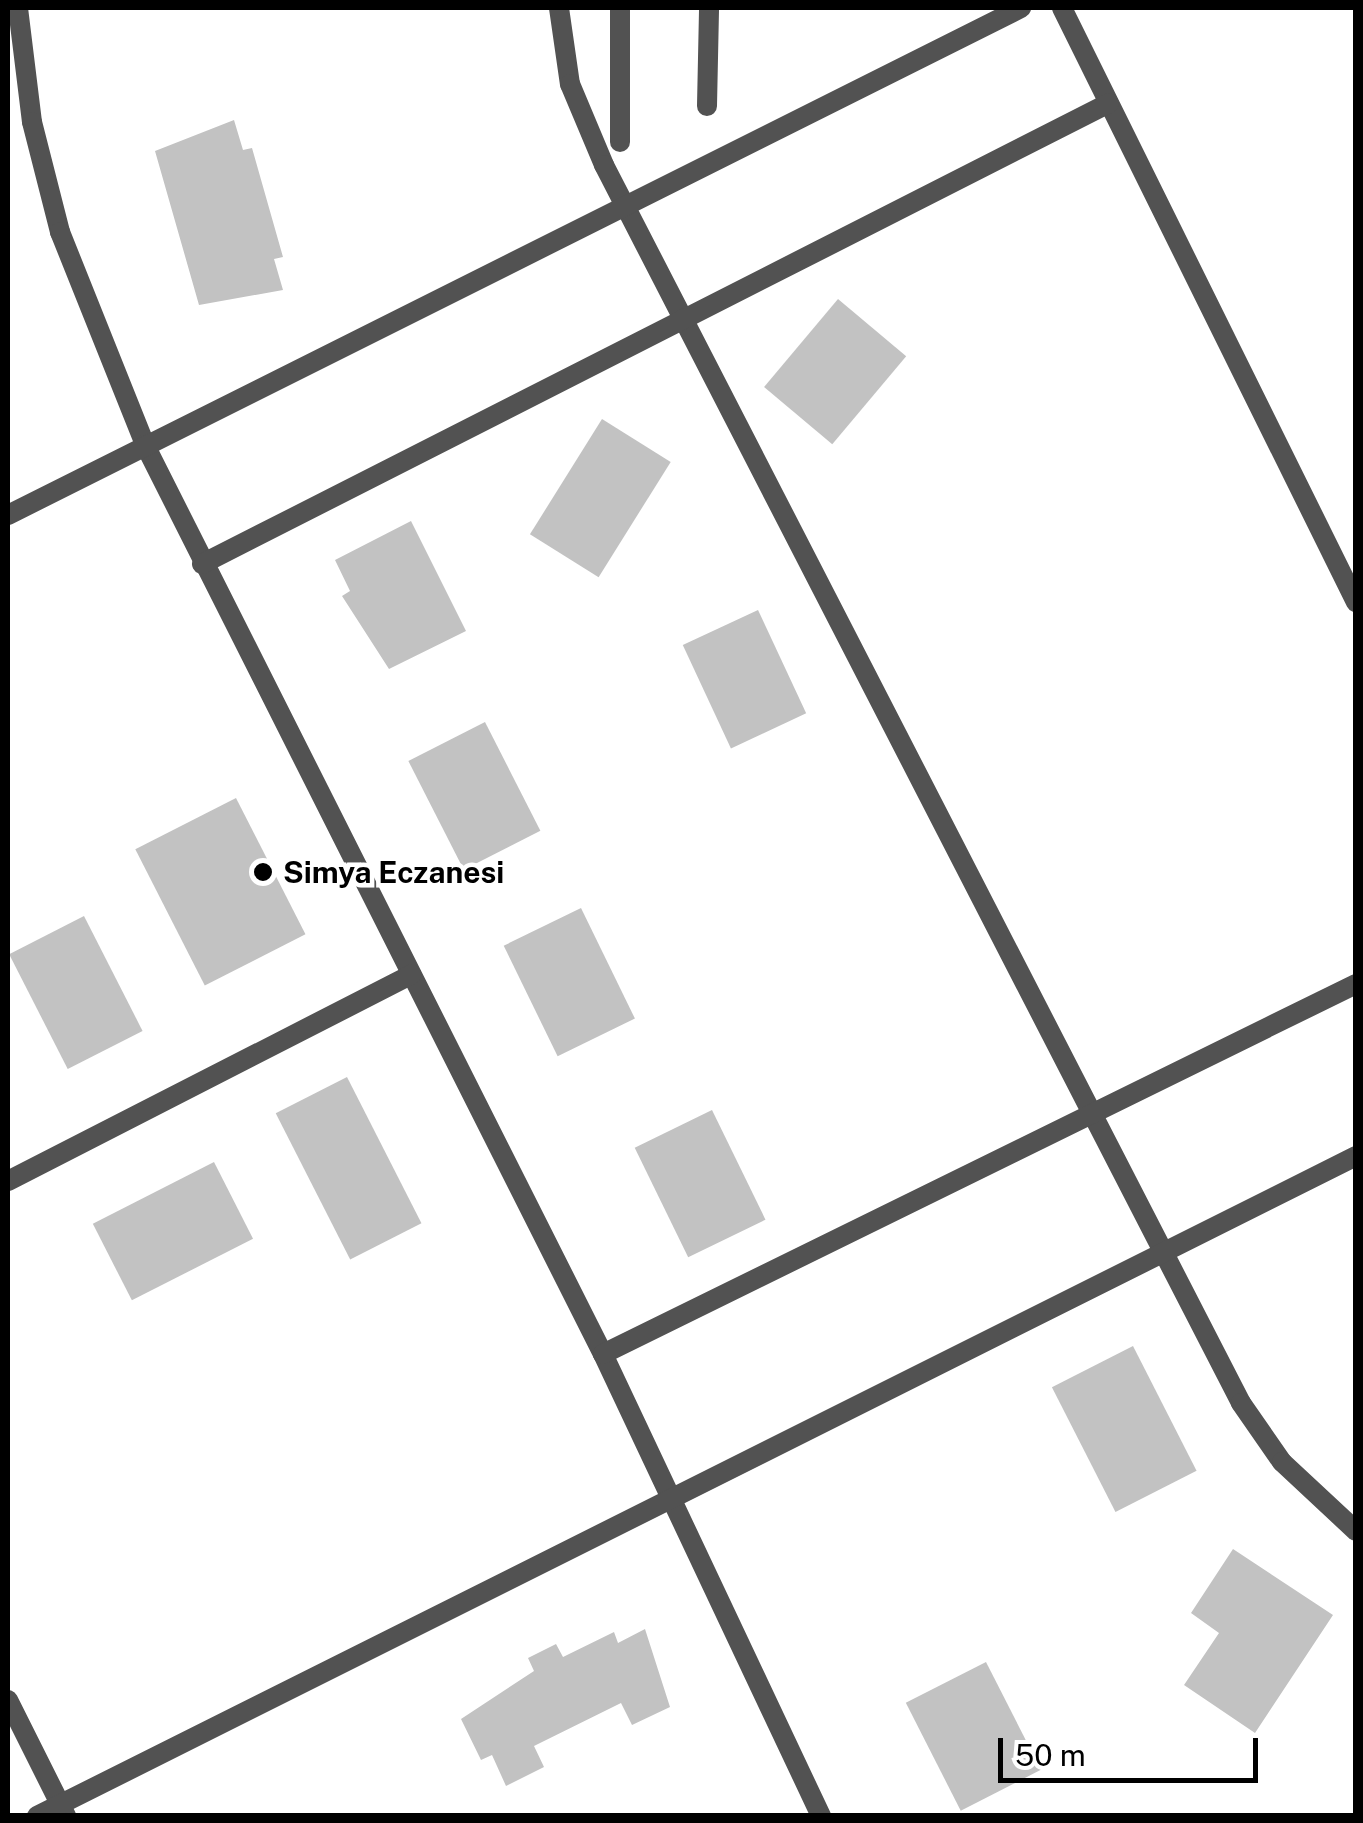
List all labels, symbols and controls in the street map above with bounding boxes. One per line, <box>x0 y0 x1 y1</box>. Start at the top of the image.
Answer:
place label: Simya Eczanesi <box>283 854 504 890</box>
marker: Simya Eczanesi <box>252 861 274 883</box>
scale bar <box>1003 1718 1263 1780</box>
text: 50 m <box>1015 1737 1086 1773</box>

